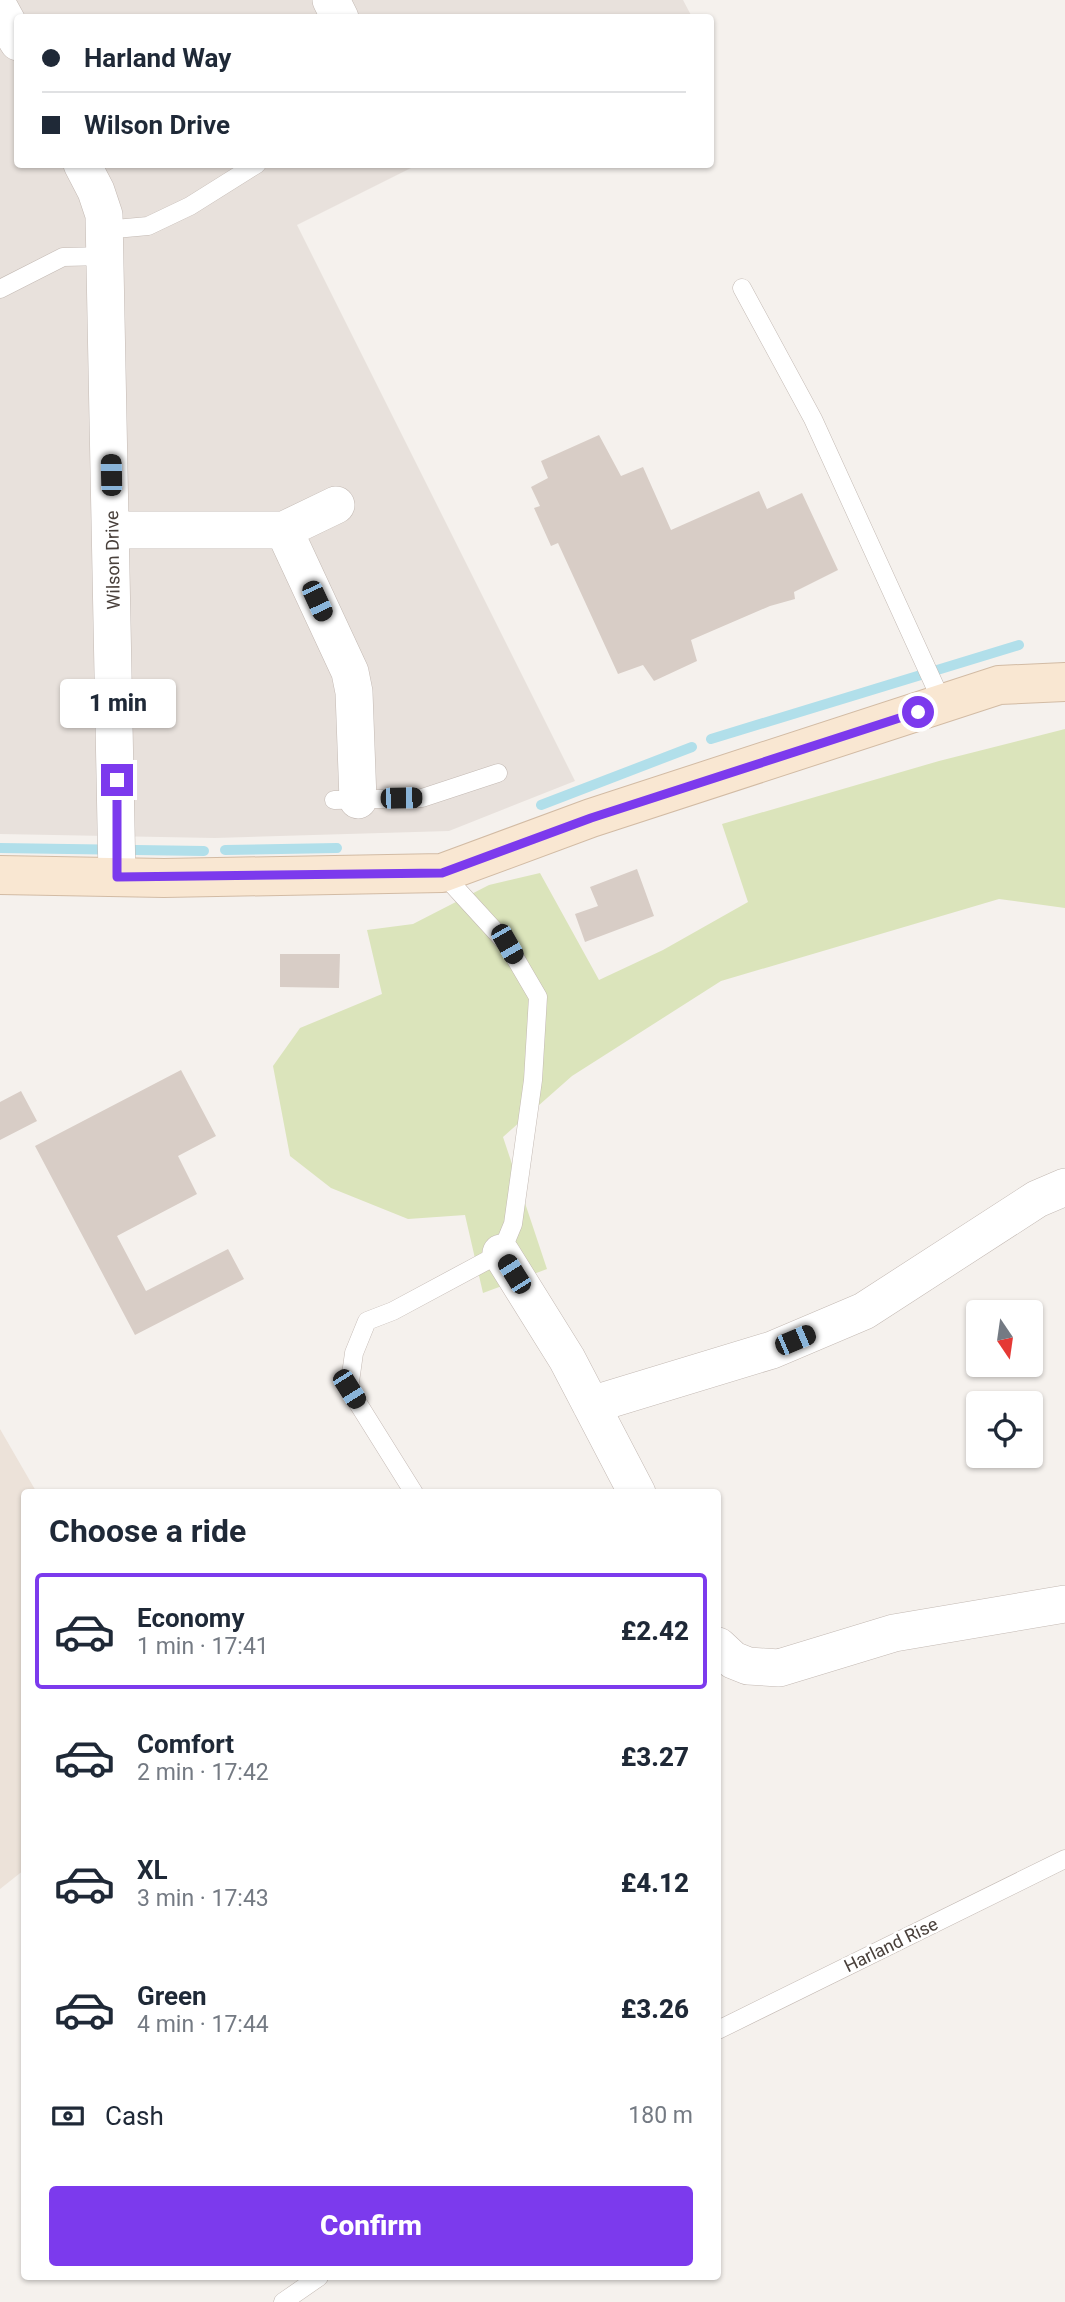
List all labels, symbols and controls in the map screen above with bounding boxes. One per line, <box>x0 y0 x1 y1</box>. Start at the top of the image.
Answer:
text: Harland Way <box>84 43 231 73</box>
text: Wilson Drive <box>84 110 230 140</box>
car <box>101 454 122 496</box>
street label: Wilson Drive <box>101 510 124 610</box>
car <box>299 578 336 624</box>
callout: 1 min <box>59 678 175 728</box>
text: 1 min <box>89 690 147 717</box>
route start <box>902 696 934 728</box>
route end <box>101 764 133 796</box>
car <box>380 787 423 809</box>
car <box>488 921 527 967</box>
car <box>494 1251 535 1297</box>
north arrow <box>966 1300 1043 1377</box>
map controls <box>966 1300 1043 1468</box>
car <box>772 1322 819 1358</box>
car <box>329 1366 370 1412</box>
button: locate <box>966 1391 1043 1468</box>
text: Choose a ride <box>49 1512 246 1550</box>
icon: car <box>53 1600 116 1663</box>
text: Economy <box>137 1603 244 1633</box>
text: £2.42 <box>621 1616 689 1646</box>
text: 1 min · 17:41 <box>137 1633 269 1660</box>
icon: car <box>53 1726 116 1789</box>
text: Comfort <box>137 1729 234 1759</box>
text: £3.27 <box>621 1742 689 1772</box>
text: 2 min · 17:42 <box>137 1759 269 1786</box>
icon: car <box>53 1852 116 1915</box>
text: XL <box>137 1855 168 1885</box>
text: £4.12 <box>621 1868 689 1898</box>
text: 3 min · 17:43 <box>137 1885 269 1912</box>
street label: Harland Rise <box>840 1913 941 1976</box>
icon: car <box>53 1978 116 2041</box>
text: Green <box>137 1981 207 2011</box>
text: £3.26 <box>621 1994 689 2024</box>
text: 4 min · 17:44 <box>137 2011 269 2038</box>
icon: cash <box>49 2097 87 2135</box>
text: Cash <box>105 2101 164 2131</box>
text: 180 m <box>628 2102 693 2129</box>
button: Confirm <box>49 2186 693 2266</box>

